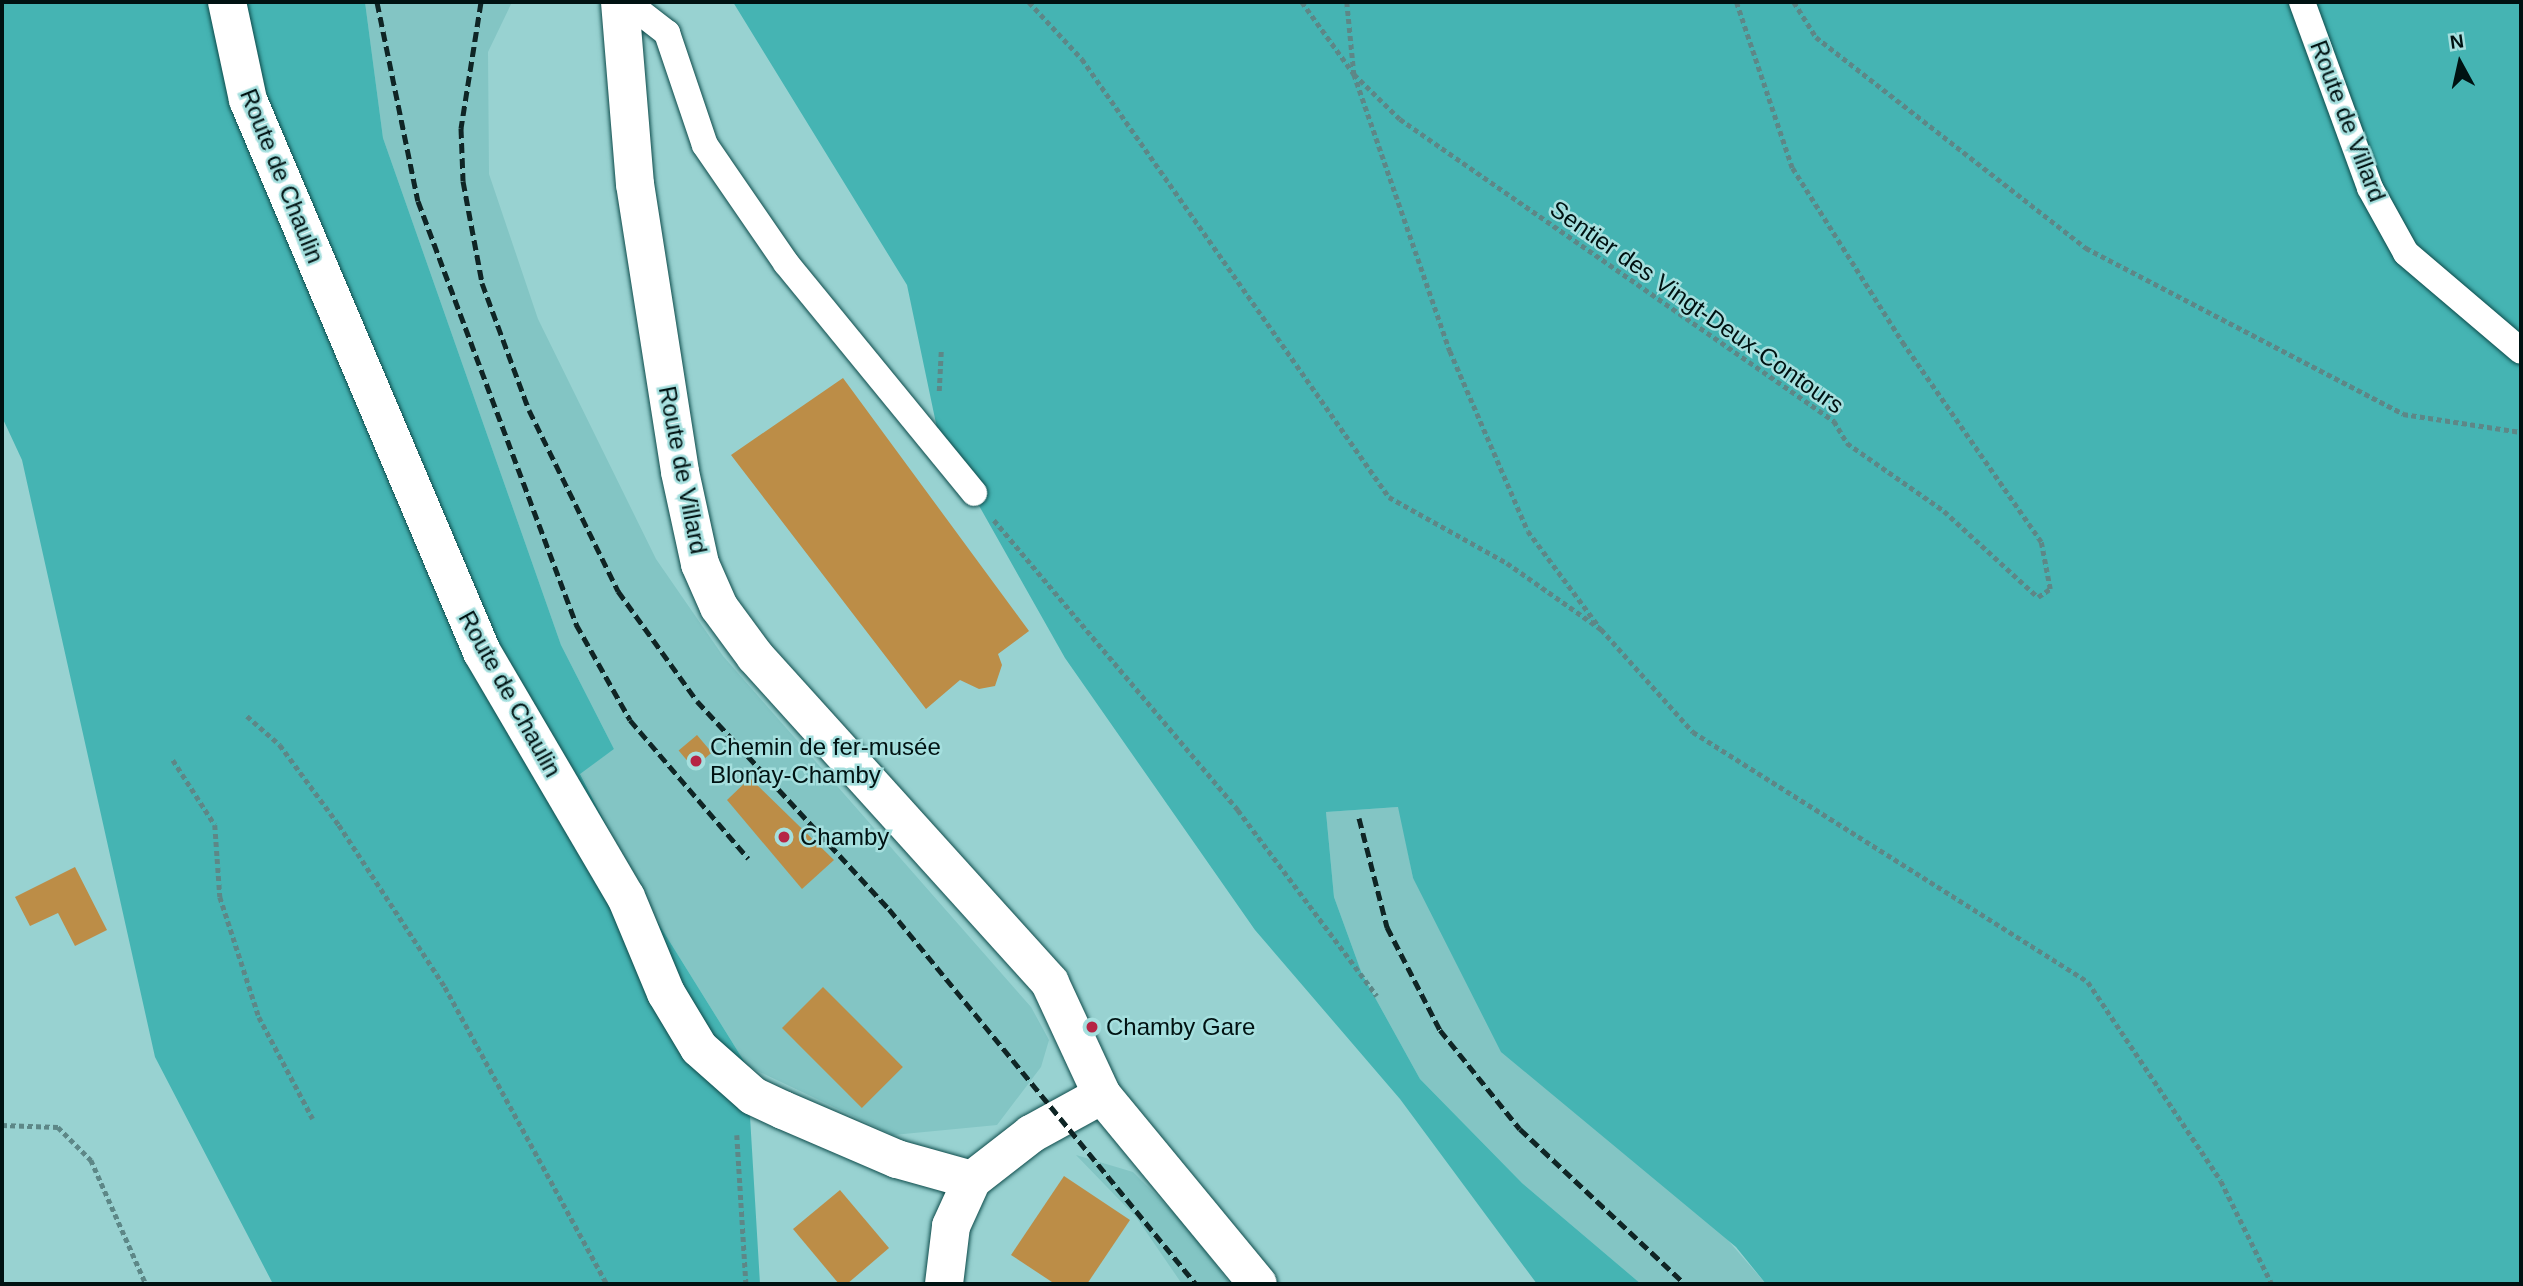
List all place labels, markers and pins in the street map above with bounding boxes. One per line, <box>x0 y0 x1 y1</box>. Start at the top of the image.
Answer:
place label: Chemin de fer-musée Blonay-Chamby <box>710 733 941 789</box>
marker: Chemin de fer-musée Blonay-Chamby <box>688 753 704 769</box>
place label: Chamby <box>800 823 889 851</box>
marker: Chamby <box>774 827 794 847</box>
place label: Chamby Gare <box>1106 1013 1255 1041</box>
marker: Chamby Gare <box>1084 1019 1100 1035</box>

